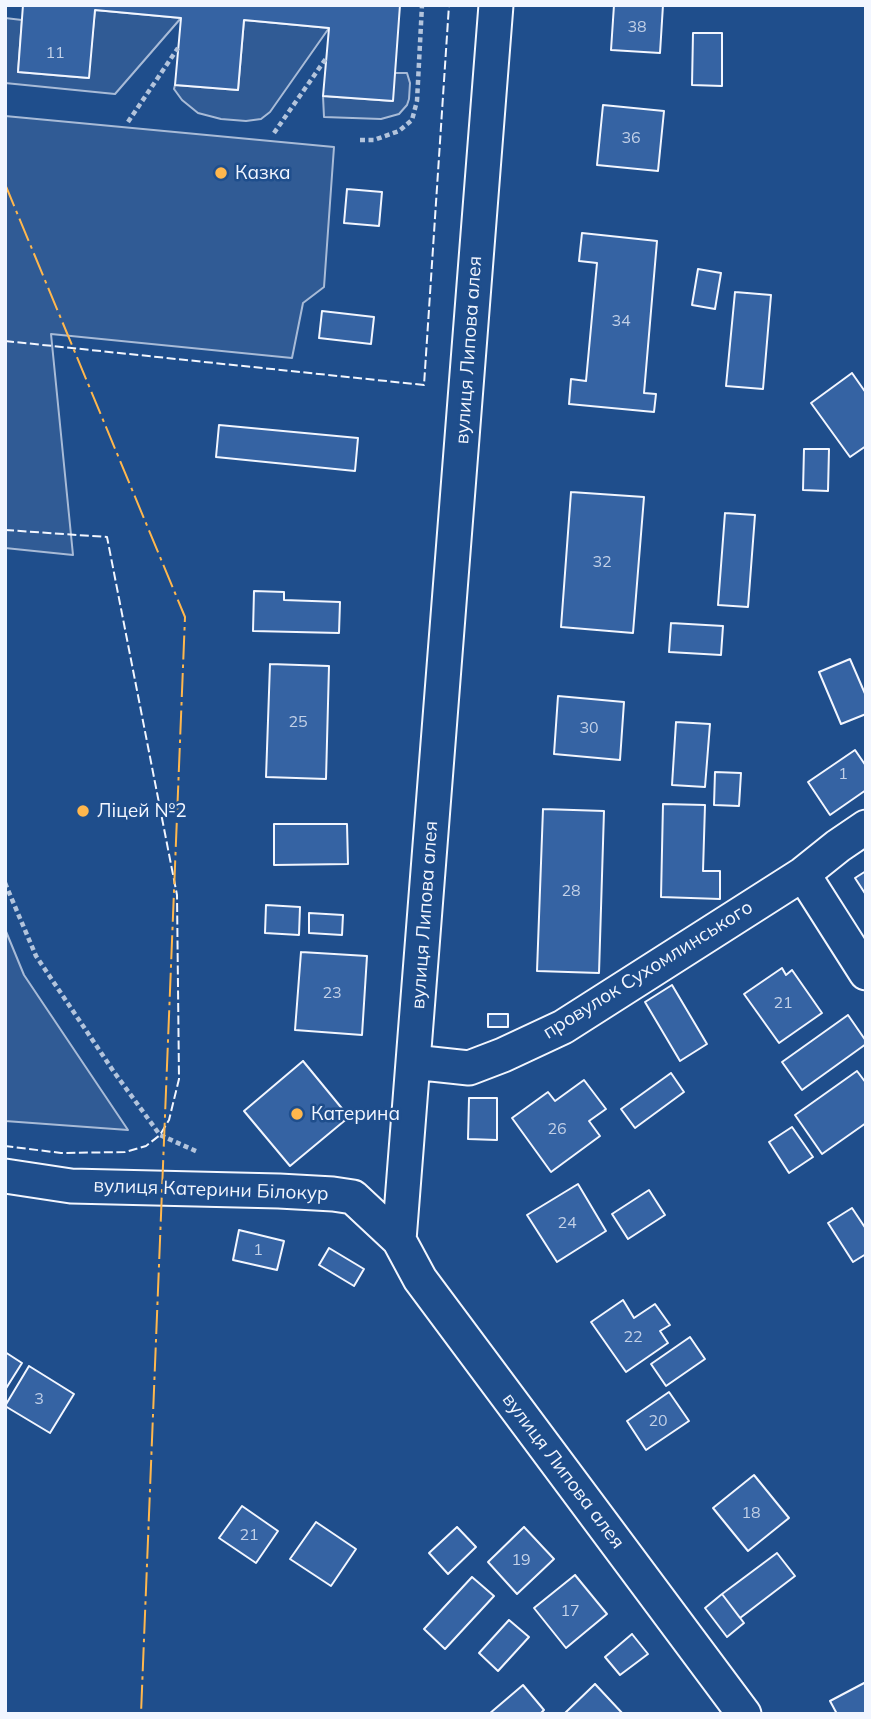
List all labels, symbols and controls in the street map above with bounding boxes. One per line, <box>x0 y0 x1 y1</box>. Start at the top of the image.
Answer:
house number: 38 <box>627 17 647 37</box>
house number: 11 <box>45 43 65 63</box>
house number: 36 <box>621 128 641 148</box>
place label: Казка <box>235 162 291 184</box>
marker: Казка <box>213 165 229 181</box>
street label: вулиця Липова алея <box>451 255 487 445</box>
house number: 34 <box>611 311 631 331</box>
house number: 32 <box>592 552 612 572</box>
house number: 25 <box>288 712 308 732</box>
house number: 30 <box>579 718 599 738</box>
house number: 1 <box>838 764 848 784</box>
place label: Ліцей №2 <box>97 800 187 822</box>
marker: Ліцей №2 <box>75 803 91 819</box>
street label: вулиця Липова алея <box>407 820 443 1010</box>
house number: 28 <box>561 881 581 901</box>
street label: провулок Сухомлинського <box>539 896 757 1044</box>
house number: 23 <box>322 983 342 1003</box>
house number: 21 <box>773 993 793 1013</box>
place label: Катерина <box>311 1103 400 1125</box>
marker: Катерина <box>289 1106 305 1122</box>
house number: 26 <box>547 1119 567 1139</box>
street label: вулиця Катерини Білокур <box>93 1175 329 1205</box>
house number: 24 <box>557 1213 577 1233</box>
house number: 1 <box>253 1240 263 1260</box>
house number: 22 <box>623 1327 643 1347</box>
house number: 3 <box>34 1389 44 1409</box>
street label: вулиця Липова алея <box>497 1389 629 1553</box>
house number: 20 <box>648 1411 668 1431</box>
house number: 18 <box>741 1503 761 1523</box>
house number: 21 <box>239 1525 259 1545</box>
house number: 19 <box>511 1550 531 1570</box>
house number: 17 <box>560 1601 580 1621</box>

